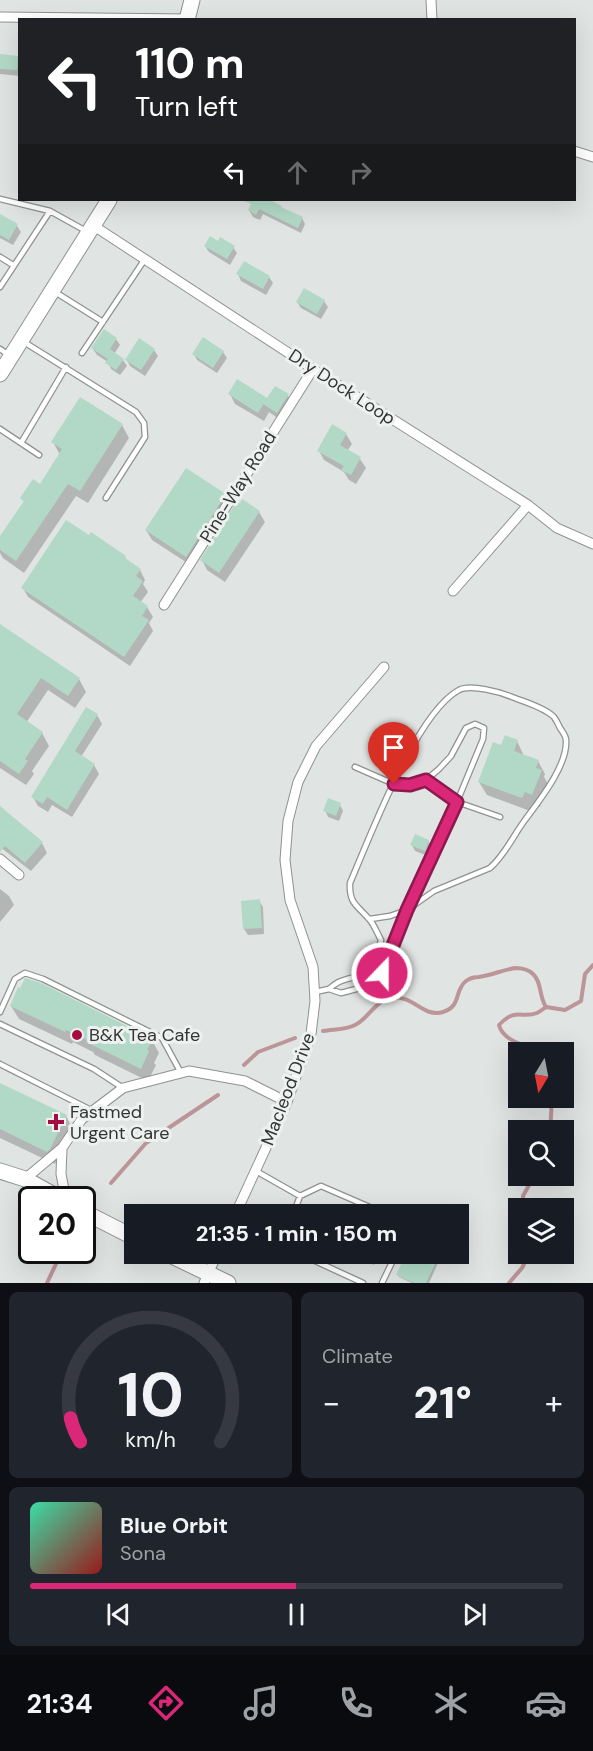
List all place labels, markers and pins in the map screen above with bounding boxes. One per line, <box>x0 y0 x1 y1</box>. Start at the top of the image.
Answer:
pin <box>368 722 419 784</box>
place label: B&K Tea Cafe <box>89 1023 200 1047</box>
marker: B&K Tea Cafe <box>70 1028 84 1042</box>
place label: Fastmed Urgent Care <box>70 1100 170 1145</box>
marker: Fastmed Urgent Care <box>47 1113 65 1131</box>

